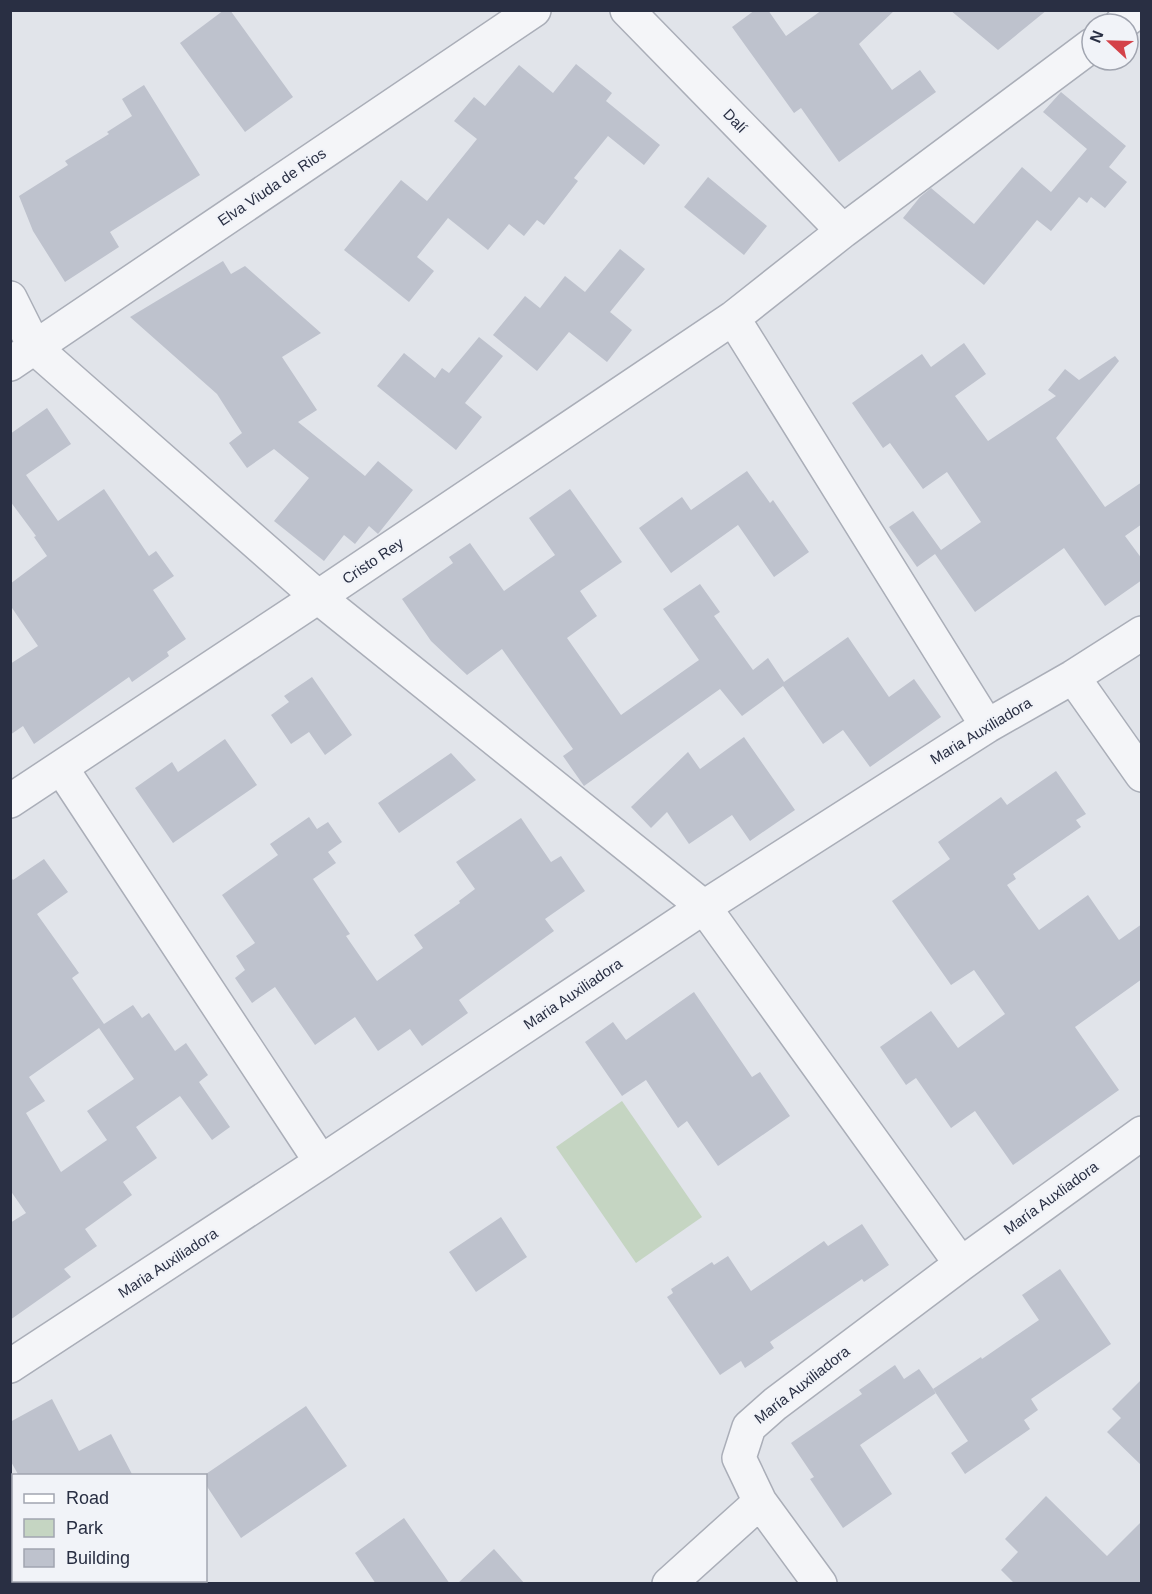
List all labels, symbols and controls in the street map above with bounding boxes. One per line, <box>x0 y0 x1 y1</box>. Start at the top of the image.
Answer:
north arrow <box>1080 12 1140 72</box>
text: N <box>1087 28 1107 45</box>
street label: Dalí <box>720 105 751 137</box>
street label: Elva Viuda de Rios <box>215 144 329 229</box>
street label: Cristo Rey <box>339 534 407 587</box>
street label: Maria Auxiliadora <box>927 693 1035 767</box>
street label: Maria Auxiliadora <box>520 954 626 1033</box>
street label: María Auxliadora <box>1000 1157 1102 1238</box>
street label: Maria Auxiliadora <box>115 1224 221 1301</box>
street label: María Auxiliadora <box>751 1342 853 1427</box>
legend <box>12 1474 207 1582</box>
text: Road <box>66 1488 109 1508</box>
text: Park <box>66 1518 104 1538</box>
text: Building <box>66 1548 130 1568</box>

